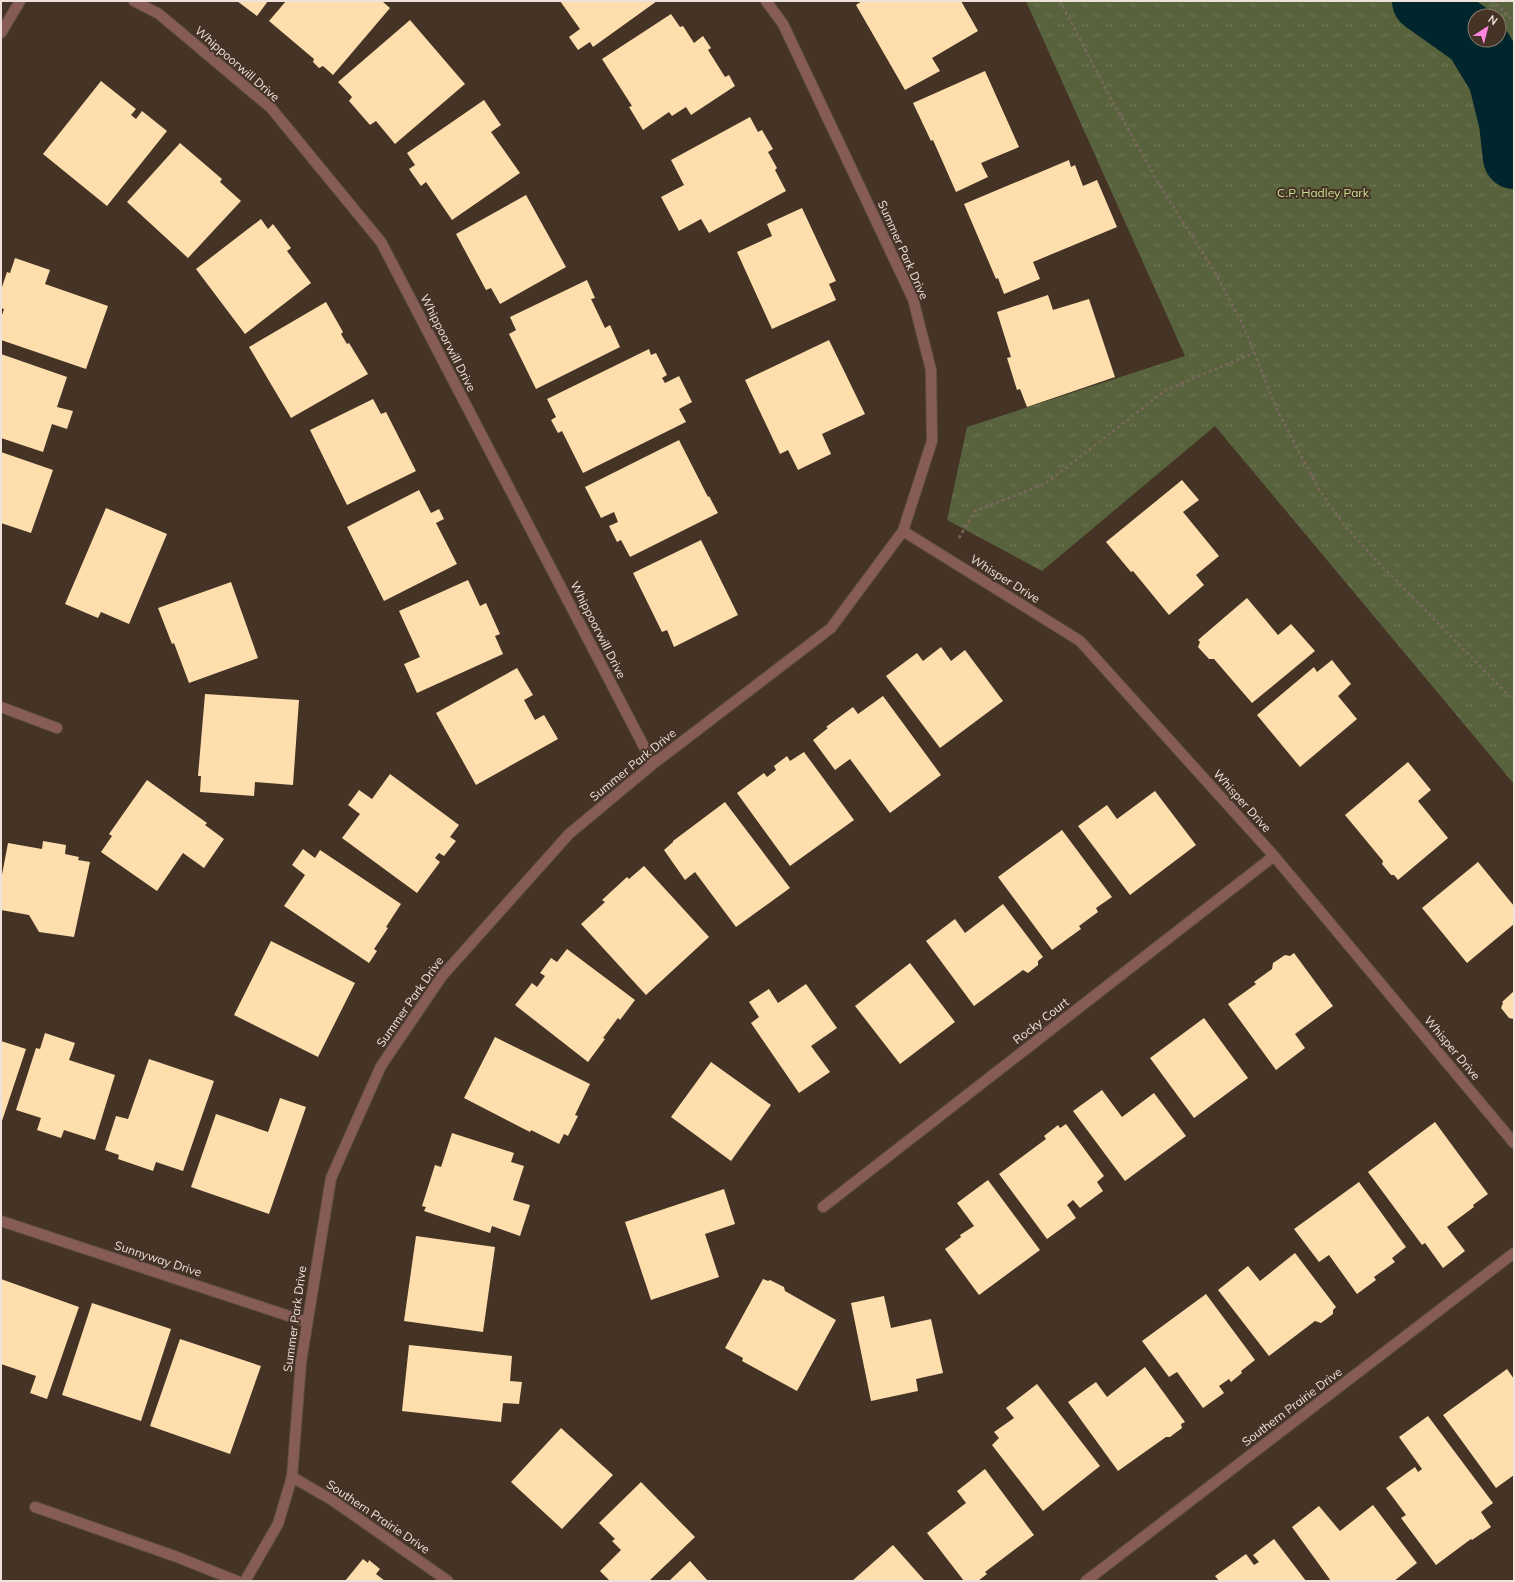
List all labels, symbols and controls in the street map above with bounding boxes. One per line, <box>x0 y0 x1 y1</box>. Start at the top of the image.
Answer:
north arrow <box>1467 8 1507 48</box>
text: N <box>1485 12 1500 28</box>
street label: Whippoorwill Drive <box>192 23 283 104</box>
park label: C.P. Hadley Park <box>1277 185 1370 200</box>
street label: Summer Park Drive <box>875 198 932 302</box>
street label: Whippoorwill Drive <box>417 292 479 394</box>
street label: Whisper Drive <box>968 551 1043 606</box>
street label: Whippoorwill Drive <box>567 579 629 681</box>
street label: Summer Park Drive <box>586 725 679 804</box>
street label: Whisper Drive <box>1210 766 1275 835</box>
street label: Summer Park Drive <box>373 954 446 1050</box>
street label: Rocky Court <box>1010 994 1072 1047</box>
street label: Whisper Drive <box>1421 1012 1484 1083</box>
street label: Sunnyway Drive <box>113 1237 204 1280</box>
street label: Summer Park Drive <box>280 1265 309 1373</box>
street label: Southern Prairie Drive <box>1239 1364 1345 1449</box>
street label: Southern Prairie Drive <box>324 1476 433 1557</box>

